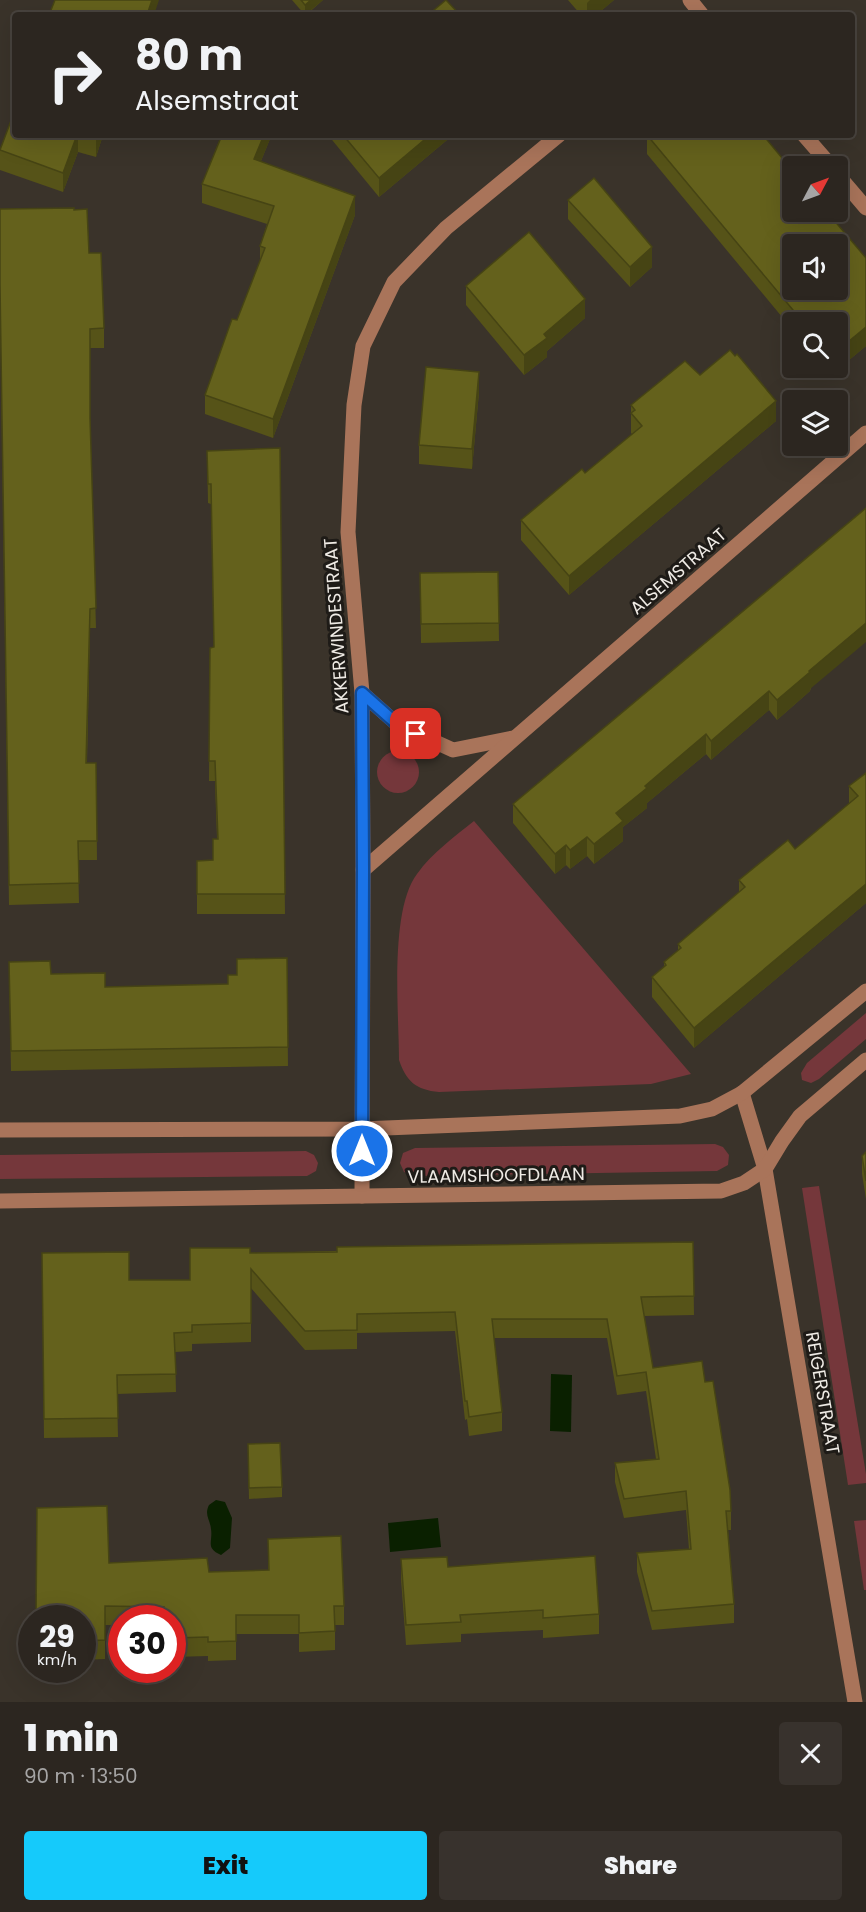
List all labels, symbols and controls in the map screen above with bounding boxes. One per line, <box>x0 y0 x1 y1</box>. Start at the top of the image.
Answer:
text: 80 m <box>135 26 243 85</box>
icon: right <box>36 36 114 114</box>
text: Alsemstraat <box>135 82 299 119</box>
north arrow <box>782 156 848 222</box>
map controls <box>782 156 848 456</box>
button: sound <box>782 234 848 300</box>
button: search <box>782 312 848 378</box>
button: layers <box>782 390 848 456</box>
street label: ALSEMSTRAAT <box>624 522 732 620</box>
street label: AKKERWINDESTRAAT <box>317 537 355 715</box>
pin <box>390 708 441 759</box>
icon: arrive <box>399 717 432 750</box>
position arrow <box>330 1119 394 1183</box>
street label: VLAAMSHOOFDLAAN <box>407 1161 585 1189</box>
street label: REIGERSTRAAT <box>800 1330 846 1457</box>
speed limit sign: 30 <box>108 1605 186 1683</box>
text: 29 <box>39 1615 75 1658</box>
text: km/h <box>37 1649 77 1670</box>
text: 1 min <box>24 1713 119 1764</box>
button: close <box>779 1722 842 1785</box>
text: 90 m · 13:50 <box>24 1762 138 1790</box>
button: Exit <box>24 1831 427 1900</box>
button: Share <box>439 1831 842 1900</box>

